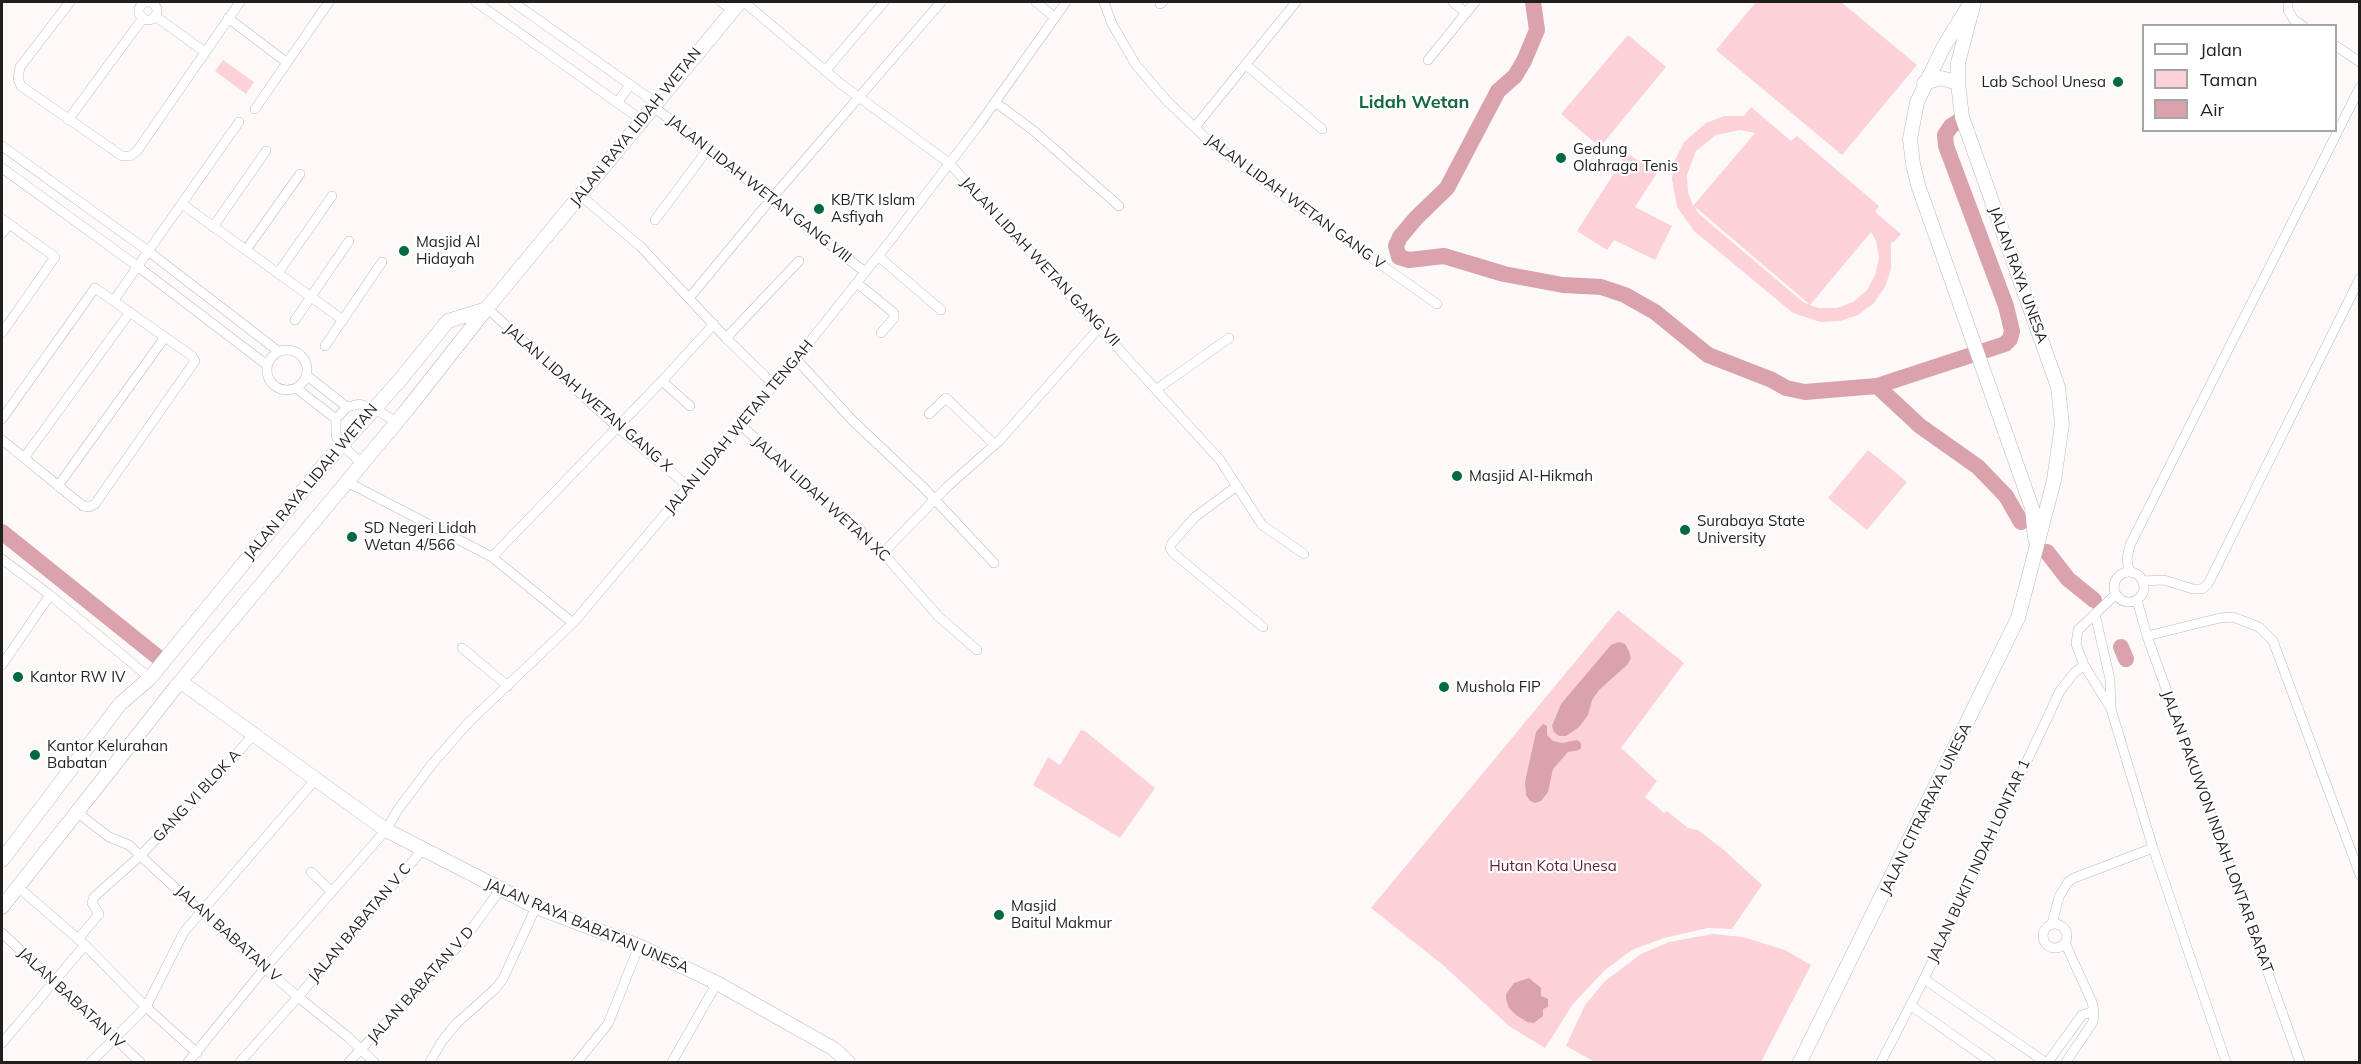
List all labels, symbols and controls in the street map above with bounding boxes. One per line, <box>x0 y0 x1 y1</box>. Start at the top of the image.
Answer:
legend <box>2142 24 2337 132</box>
text: Jalan <box>2200 38 2242 61</box>
street label: JALAN RAYA LIDAH WETAN <box>567 44 705 210</box>
text: Taman <box>2200 68 2257 91</box>
place label: Lab School Unesa <box>1981 73 2106 91</box>
marker: Lab School Unesa <box>2111 75 2125 89</box>
district label: Lidah Wetan <box>1359 92 1469 114</box>
text: Air <box>2200 98 2224 121</box>
street label: JALAN LIDAH WETAN GANG VIII <box>663 111 855 267</box>
street label: JALAN LIDAH WETAN GANG V <box>1202 131 1388 273</box>
place label: Gedung Olahraga Tenis <box>1573 140 1678 175</box>
marker: Gedung Olahraga Tenis <box>1554 151 1568 165</box>
street label: JALAN LIDAH WETAN GANG VII <box>957 174 1123 350</box>
place label: KB/TK Islam Asfiyah <box>831 191 915 226</box>
marker: KB/TK Islam Asfiyah <box>812 202 826 216</box>
street label: JALAN RAYA UNESA <box>1985 204 2051 346</box>
place label: Masjid Al Hidayah <box>416 233 480 268</box>
marker: Masjid Al Hidayah <box>397 244 411 258</box>
street label: JALAN LIDAH WETAN GANG X <box>500 320 676 476</box>
street label: JALAN LIDAH WETAN TENGAH <box>661 336 817 518</box>
street label: JALAN RAYA LIDAH WETAN <box>240 400 382 564</box>
street label: JALAN LIDAH WETAN XC <box>749 433 893 565</box>
place label: Masjid Al-Hikmah <box>1469 467 1593 485</box>
marker: Masjid Al-Hikmah <box>1450 469 1464 483</box>
place label: Surabaya State University <box>1697 512 1805 547</box>
place label: SD Negeri Lidah Wetan 4/566 <box>364 519 476 554</box>
marker: Surabaya State University <box>1678 523 1692 537</box>
marker: SD Negeri Lidah Wetan 4/566 <box>345 530 359 544</box>
place label: Kantor RW IV <box>30 668 126 686</box>
marker: Kantor RW IV <box>11 670 25 684</box>
place label: Mushola FIP <box>1456 678 1541 696</box>
marker: Mushola FIP <box>1437 680 1451 694</box>
street label: JALAN PAKUWON INDAH LONTAR BARAT <box>2157 688 2277 976</box>
street label: JALAN CITRARAYA UNESA <box>1877 720 1975 898</box>
place label: Kantor Kelurahan Babatan <box>47 737 168 772</box>
street label: GANG VI BLOK A <box>149 746 245 846</box>
marker: Kantor Kelurahan Babatan <box>28 748 42 762</box>
street label: JALAN BUKIT INDAH LONTAR 1 <box>1924 756 2034 966</box>
park label: Hutan Kota Unesa <box>1489 857 1617 875</box>
street label: JALAN BABATAN V C <box>305 860 415 986</box>
street label: JALAN RAYA BABATAN UNESA <box>482 875 692 977</box>
street label: JALAN BABATAN V <box>172 882 284 986</box>
place label: Masjid Baitul Makmur <box>1011 897 1112 932</box>
marker: Masjid Baitul Makmur <box>992 908 1006 922</box>
street label: JALAN BABATAN V D <box>364 923 478 1047</box>
street label: JALAN BABATAN IV <box>14 944 128 1052</box>

